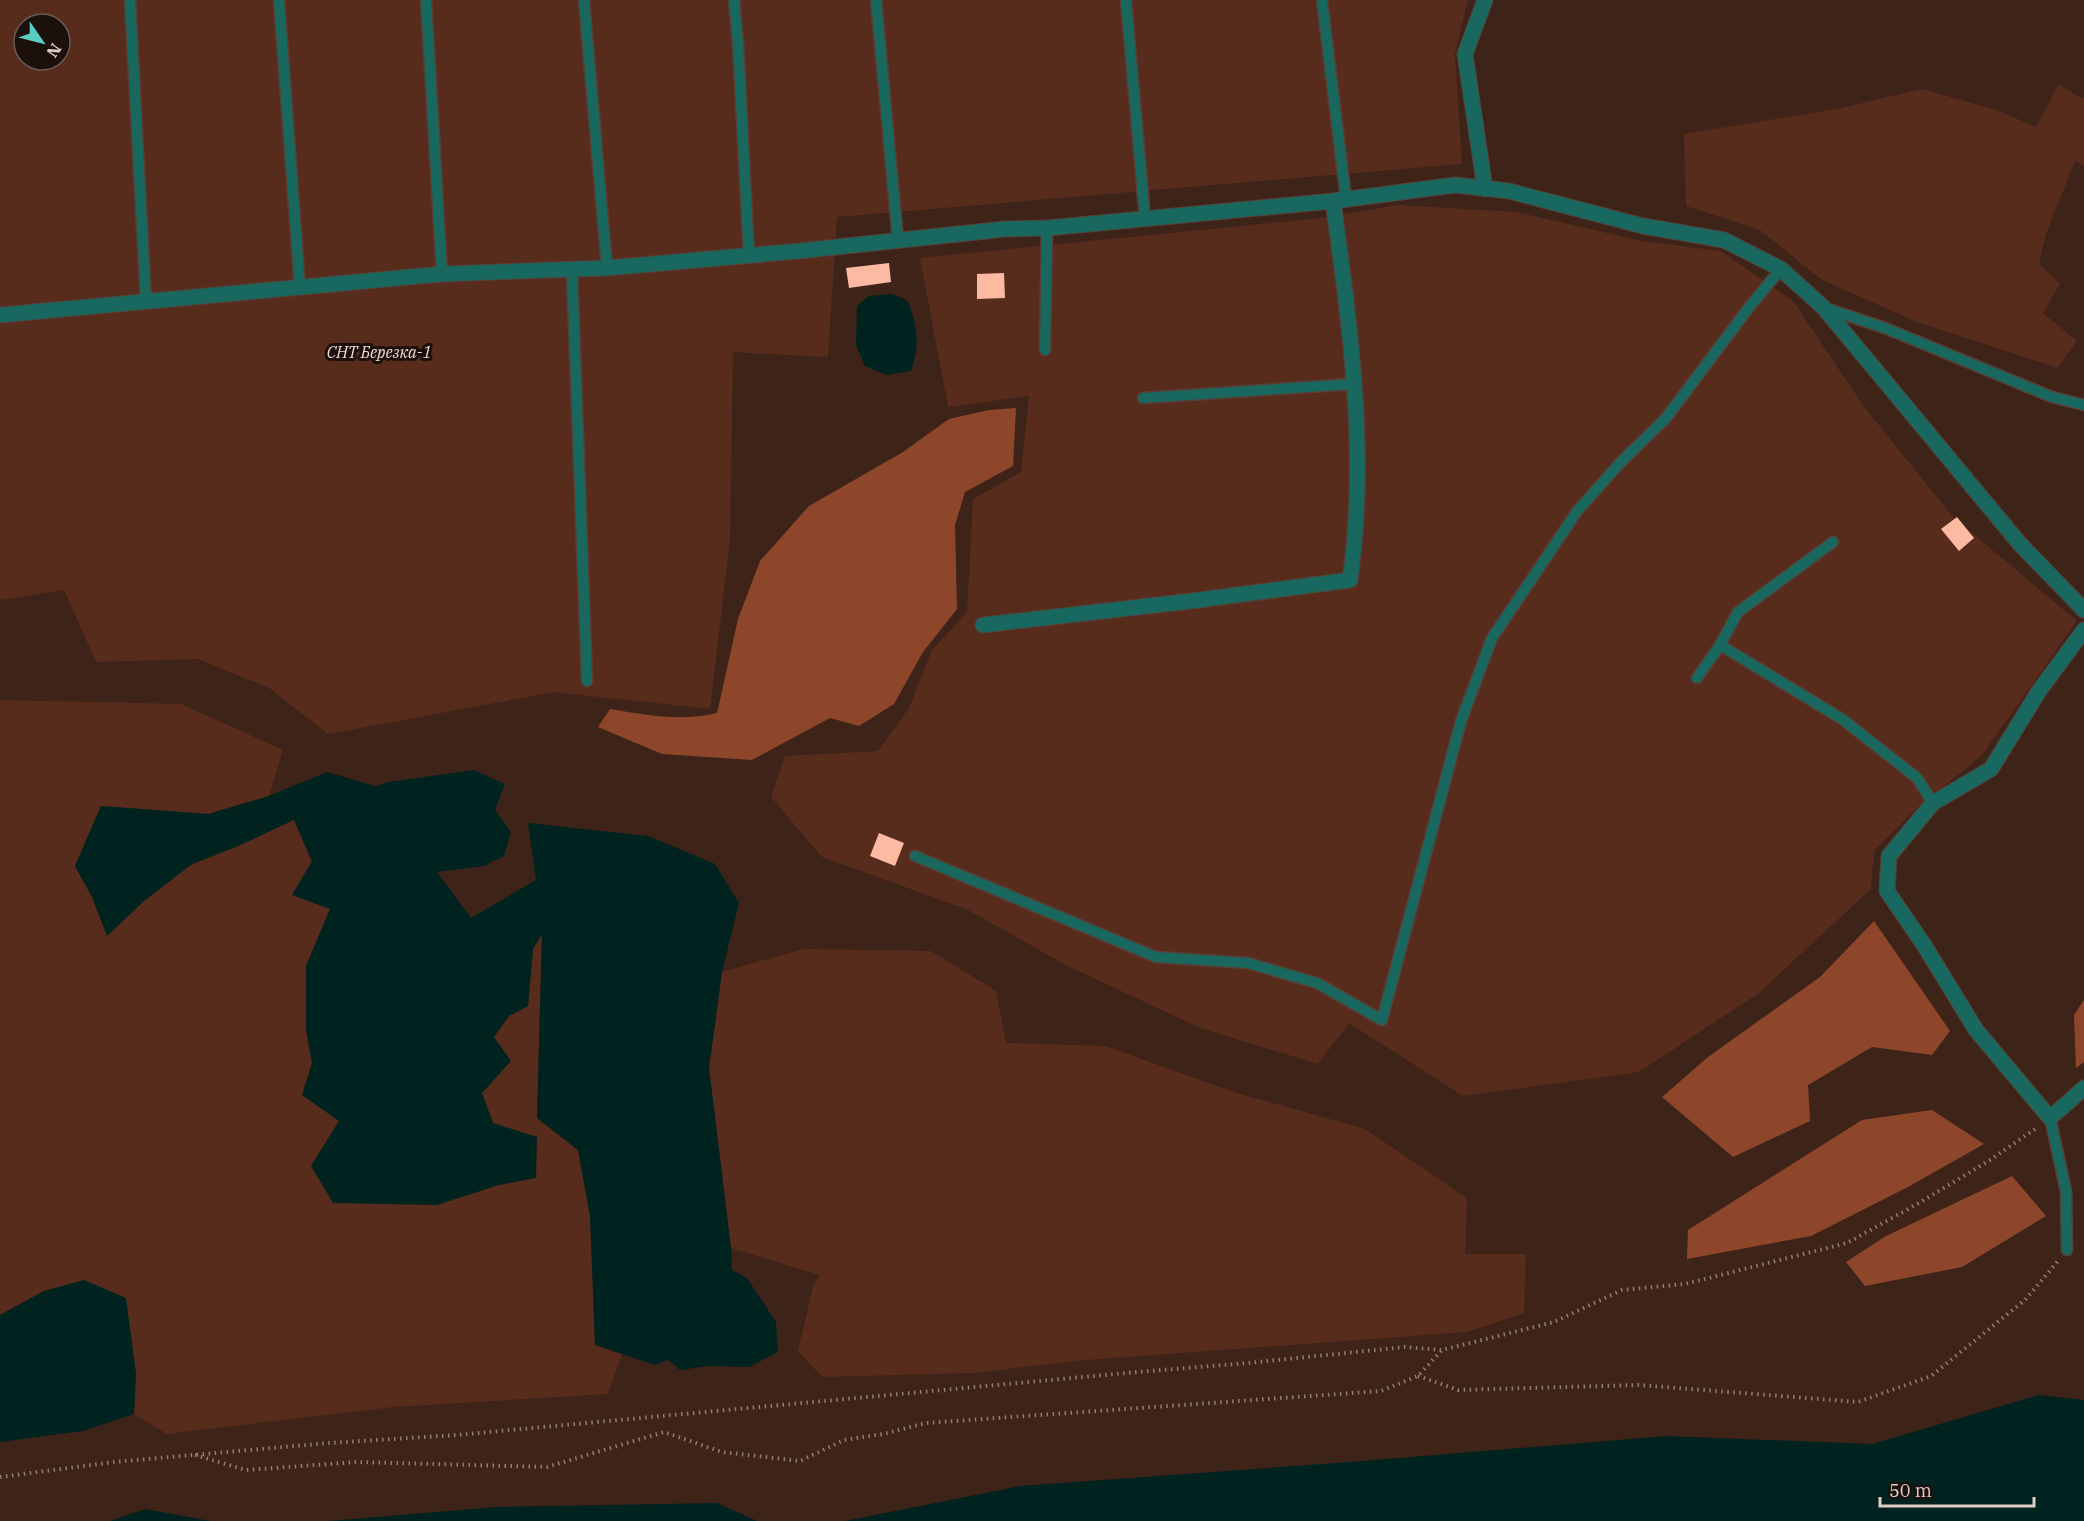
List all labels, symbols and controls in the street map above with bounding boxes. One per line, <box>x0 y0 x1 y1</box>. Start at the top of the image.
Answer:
north arrow <box>12 12 72 72</box>
text: N <box>42 40 66 62</box>
park label: СНТ Березка-1 <box>327 342 431 362</box>
scale bar <box>1880 1470 2034 1508</box>
text: 50 m <box>1889 1479 1932 1502</box>

